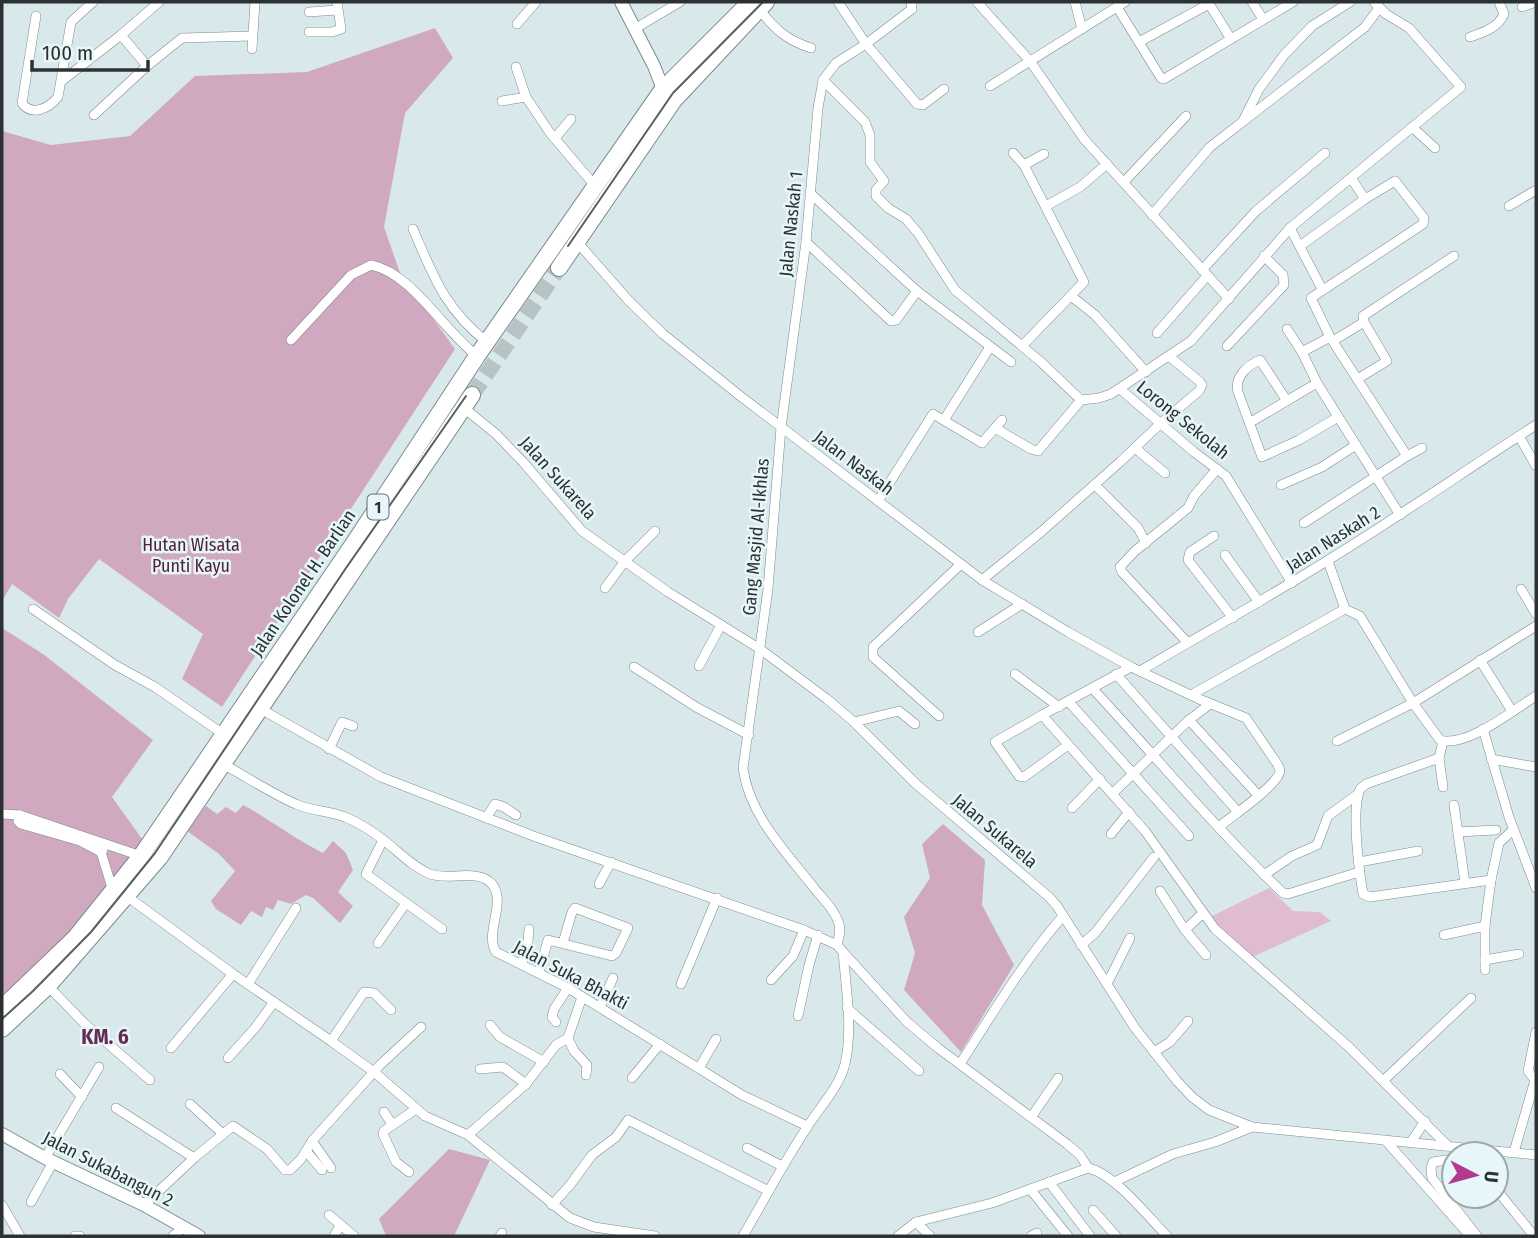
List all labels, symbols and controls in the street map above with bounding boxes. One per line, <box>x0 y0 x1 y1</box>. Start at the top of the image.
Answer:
scale bar <box>32 28 147 72</box>
text: 100 m <box>42 40 93 66</box>
street label: Jalan Naskah 1 <box>775 170 807 278</box>
street label: Lorong Sekolah <box>1132 376 1234 464</box>
street label: Jalan Naskah <box>810 426 898 500</box>
street label: Jalan Sukarela <box>515 432 601 524</box>
street label: Gang Masjid Al-Ikhlas <box>738 457 774 617</box>
road number: 1 <box>368 494 388 520</box>
street label: Jalan Naskah 2 <box>1282 501 1384 577</box>
street label: Jalan Kolonel H. Barlian <box>246 505 360 661</box>
park label: Hutan Wisata Punti Kayu <box>142 534 240 577</box>
street label: Jalan Sukarela <box>948 789 1042 873</box>
street label: Jalan Suka Bhakti <box>510 935 632 1015</box>
district label: KM. 6 <box>81 1024 129 1050</box>
street label: Jalan Sukabangun 2 <box>39 1127 177 1211</box>
north arrow <box>1440 1140 1510 1210</box>
text: U <box>1479 1170 1503 1183</box>

